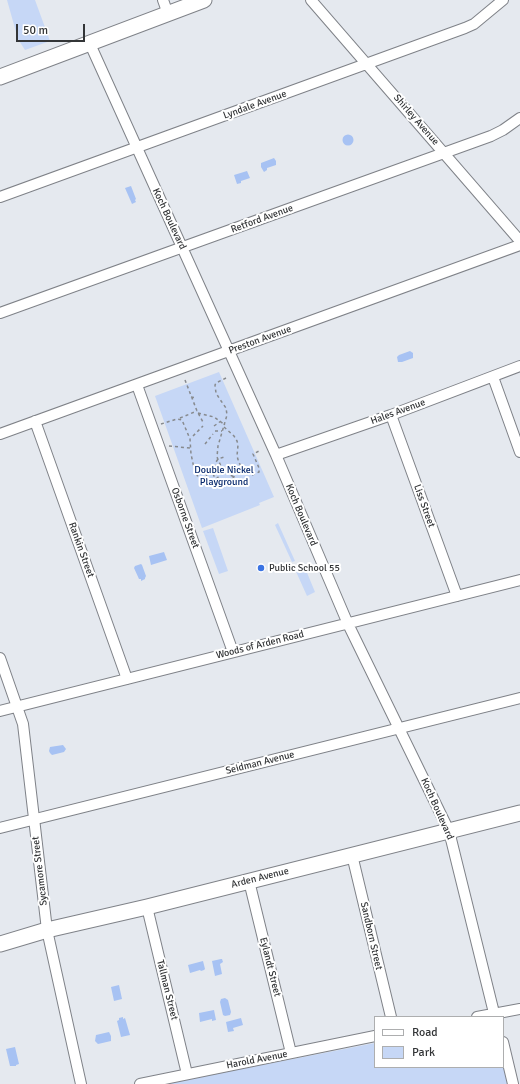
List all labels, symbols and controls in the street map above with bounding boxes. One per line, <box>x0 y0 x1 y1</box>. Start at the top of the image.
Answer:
scale bar <box>18 16 87 42</box>
text: 50 m <box>23 23 48 38</box>
street label: Lyndale Avenue <box>222 88 288 122</box>
street label: Shirley Avenue <box>391 92 441 148</box>
street label: Koch Boulevard <box>150 186 188 252</box>
street label: Retford Avenue <box>229 202 295 236</box>
street label: Preston Avenue <box>227 323 293 357</box>
street label: Hales Avenue <box>369 397 427 427</box>
park label: Double Nickel Playground <box>194 464 254 488</box>
street label: Koch Boulevard <box>283 482 319 548</box>
street label: Liss Street <box>411 483 437 529</box>
street label: Osborne Street <box>168 486 202 550</box>
street label: Rankin Street <box>65 521 97 579</box>
place label: Public School 55 <box>269 562 340 574</box>
marker: Public School 55 <box>256 563 266 573</box>
street label: Woods of Arden Road <box>215 628 305 662</box>
street label: Seidman Avenue <box>224 749 296 777</box>
street label: Koch Boulevard <box>418 776 456 842</box>
street label: Sycamore Street <box>30 836 50 906</box>
street label: Arden Avenue <box>230 865 290 891</box>
street label: Sandborn Street <box>357 901 385 971</box>
street label: Eylandt Street <box>257 936 283 998</box>
street label: Tallman Street <box>154 959 180 1021</box>
legend <box>374 1016 504 1068</box>
text: Road <box>412 1025 438 1040</box>
text: Park <box>412 1045 435 1060</box>
street label: Harold Avenue <box>225 1048 289 1072</box>

